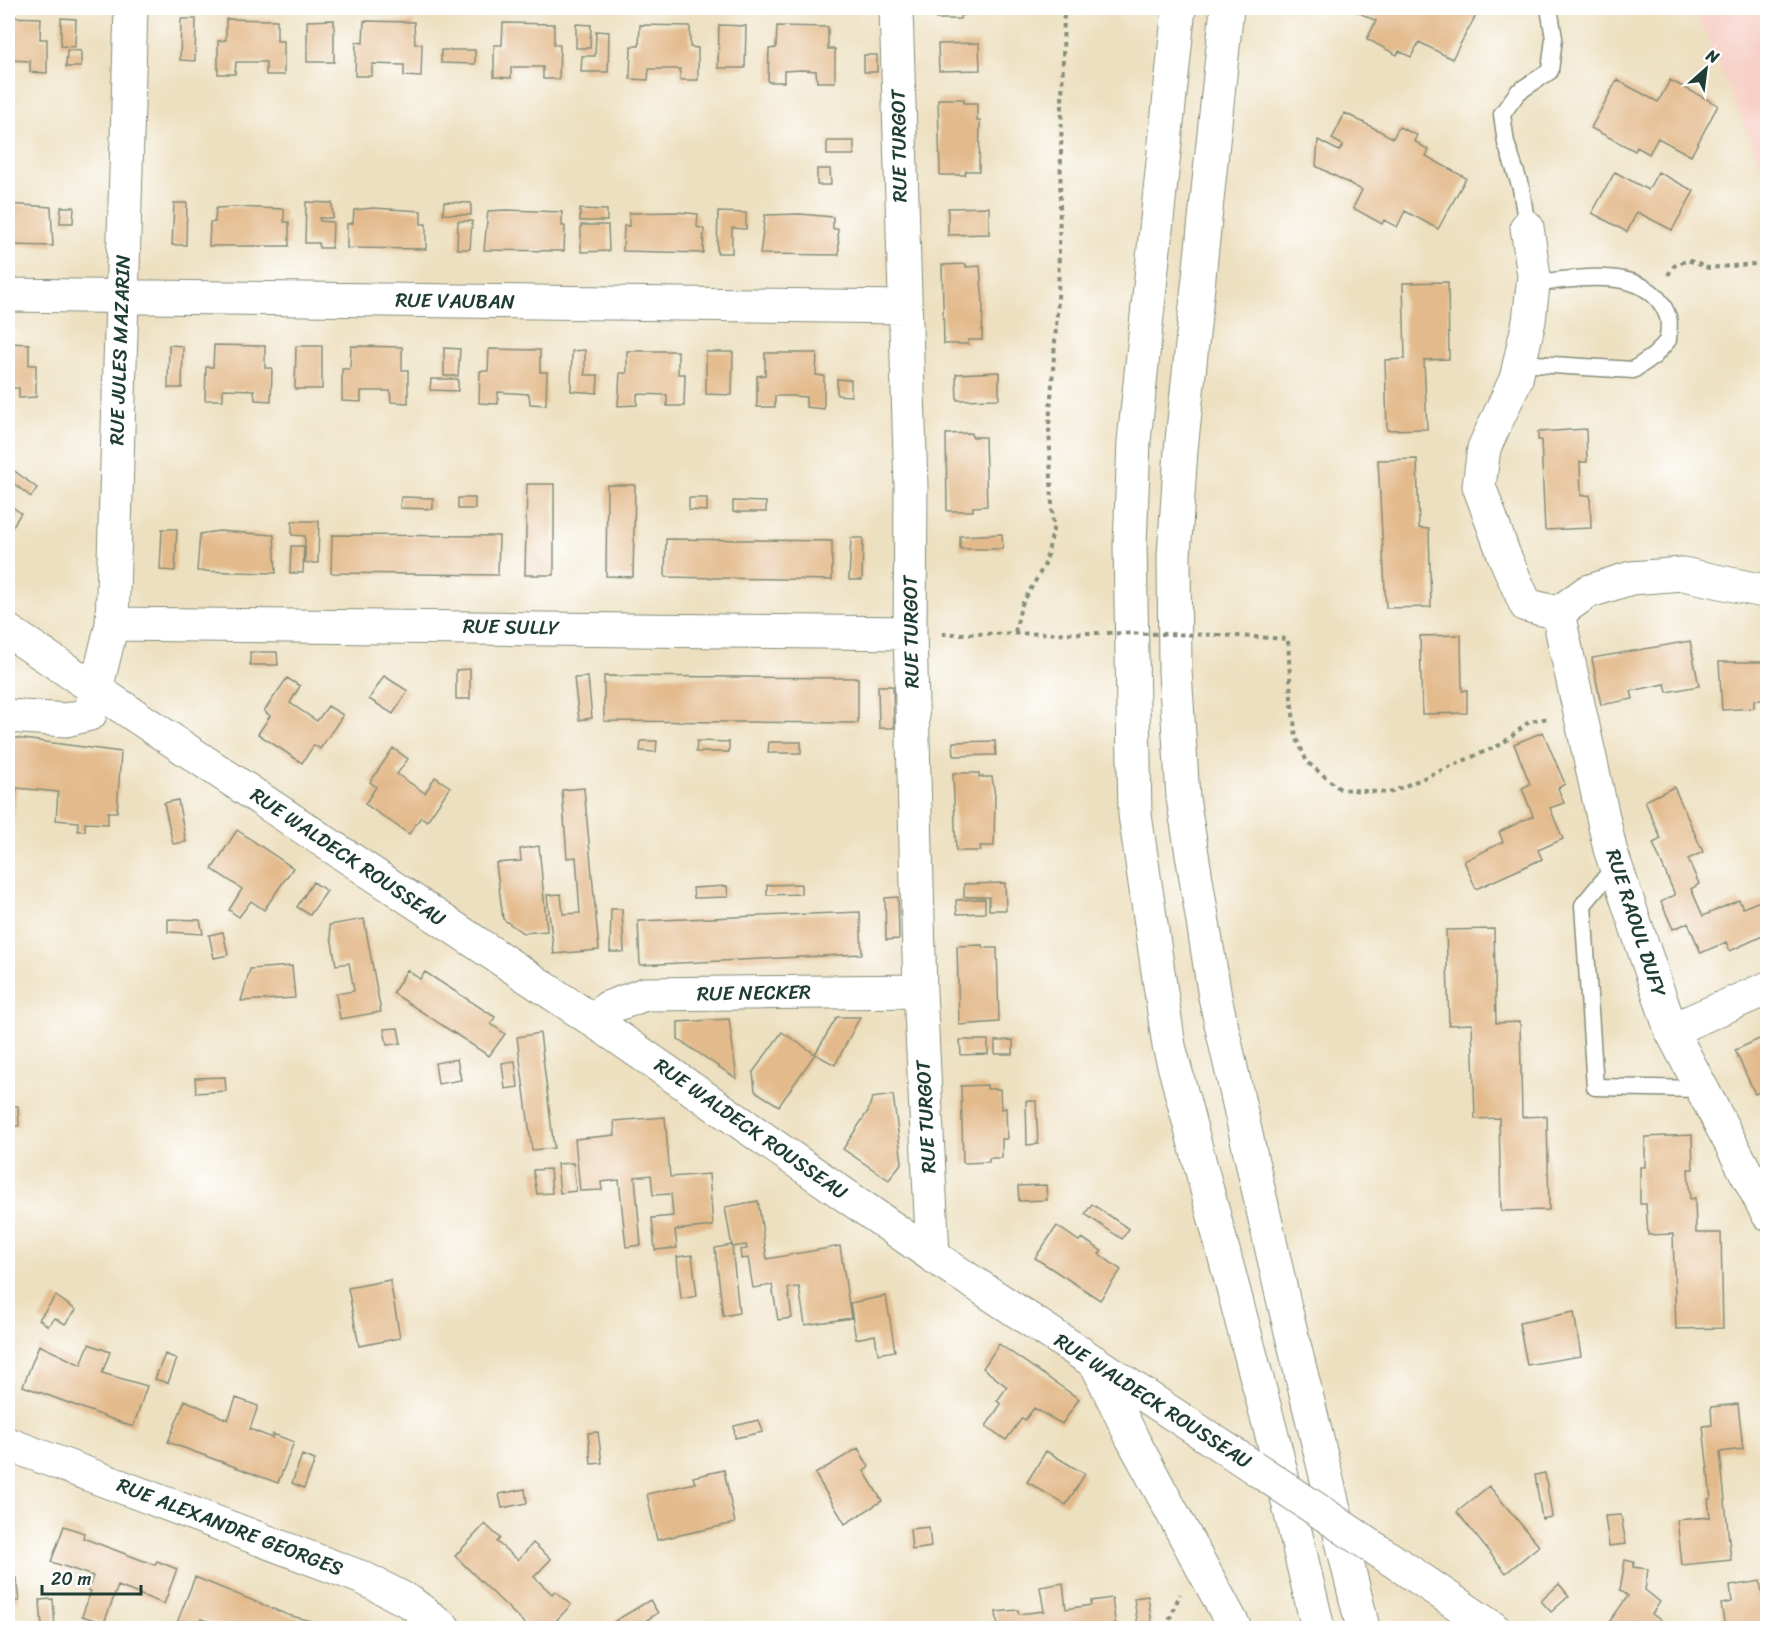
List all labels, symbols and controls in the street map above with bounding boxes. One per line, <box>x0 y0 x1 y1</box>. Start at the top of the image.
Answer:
north arrow <box>1676 39 1736 99</box>
text: N <box>1700 40 1725 72</box>
street label: RUE TURGOT <box>880 88 917 203</box>
street label: RUE JULES MAZARIN <box>99 254 141 446</box>
street label: RUE VAUBAN <box>395 282 515 320</box>
street label: RUE TURGOT <box>892 574 929 689</box>
street label: RUE SULLY <box>462 609 560 645</box>
street label: RUE WALDECK ROUSSEAU <box>243 778 453 936</box>
street label: RUE RAOUL DUFY <box>1596 844 1677 1002</box>
street label: RUE NECKER <box>697 975 811 1011</box>
street label: RUE WALDECK ROUSSEAU <box>647 1049 856 1210</box>
street label: RUE TURGOT <box>905 1058 946 1174</box>
street label: RUE WALDECK ROUSSEAU <box>1047 1324 1259 1479</box>
street label: RUE ALEXANDRE GEORGES <box>112 1468 349 1587</box>
scale bar <box>42 1558 141 1596</box>
text: 20 m <box>51 1563 91 1595</box>

